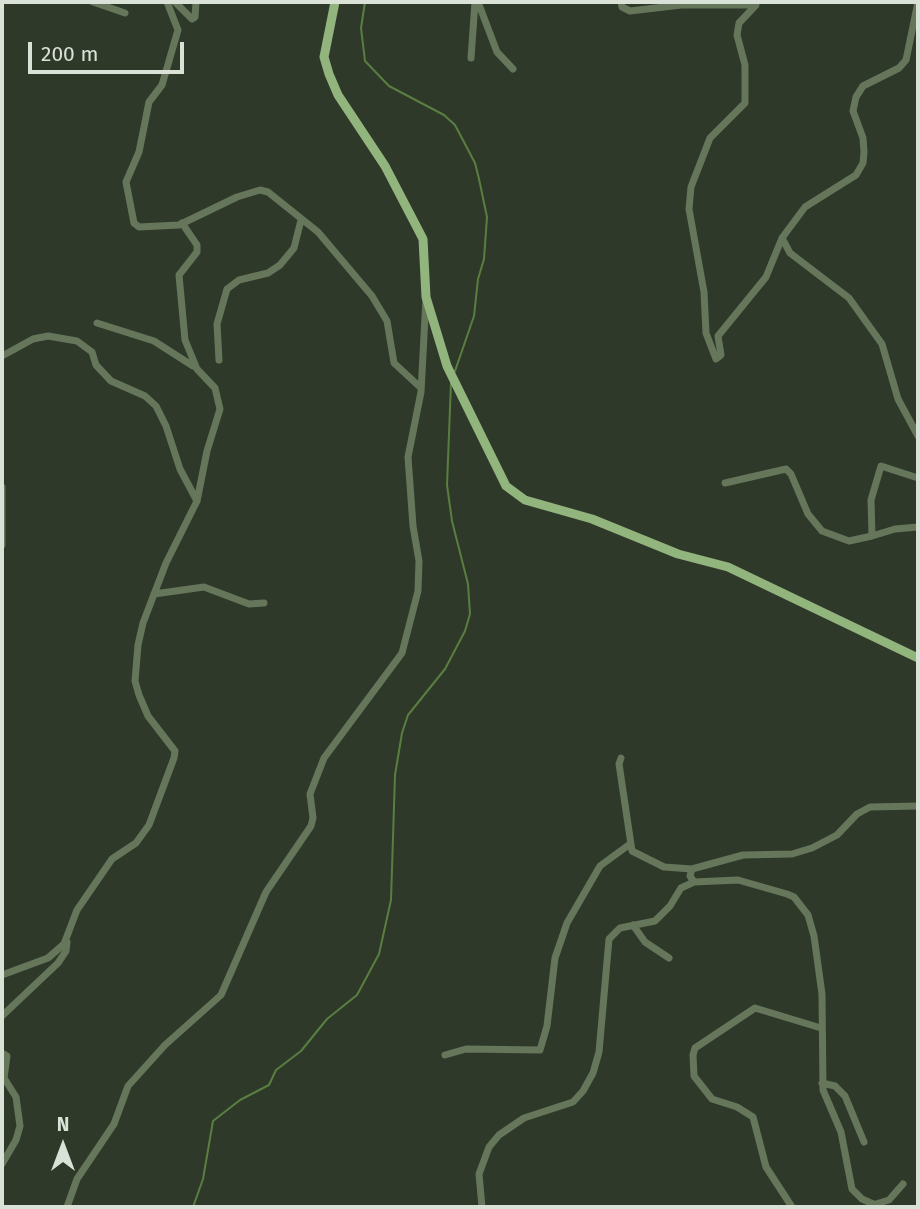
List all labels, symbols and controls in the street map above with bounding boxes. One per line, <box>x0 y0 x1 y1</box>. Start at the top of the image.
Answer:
scale bar <box>32 28 187 72</box>
text: 200 m <box>41 41 98 67</box>
north arrow <box>28 1111 98 1181</box>
text: N <box>57 1113 69 1136</box>

